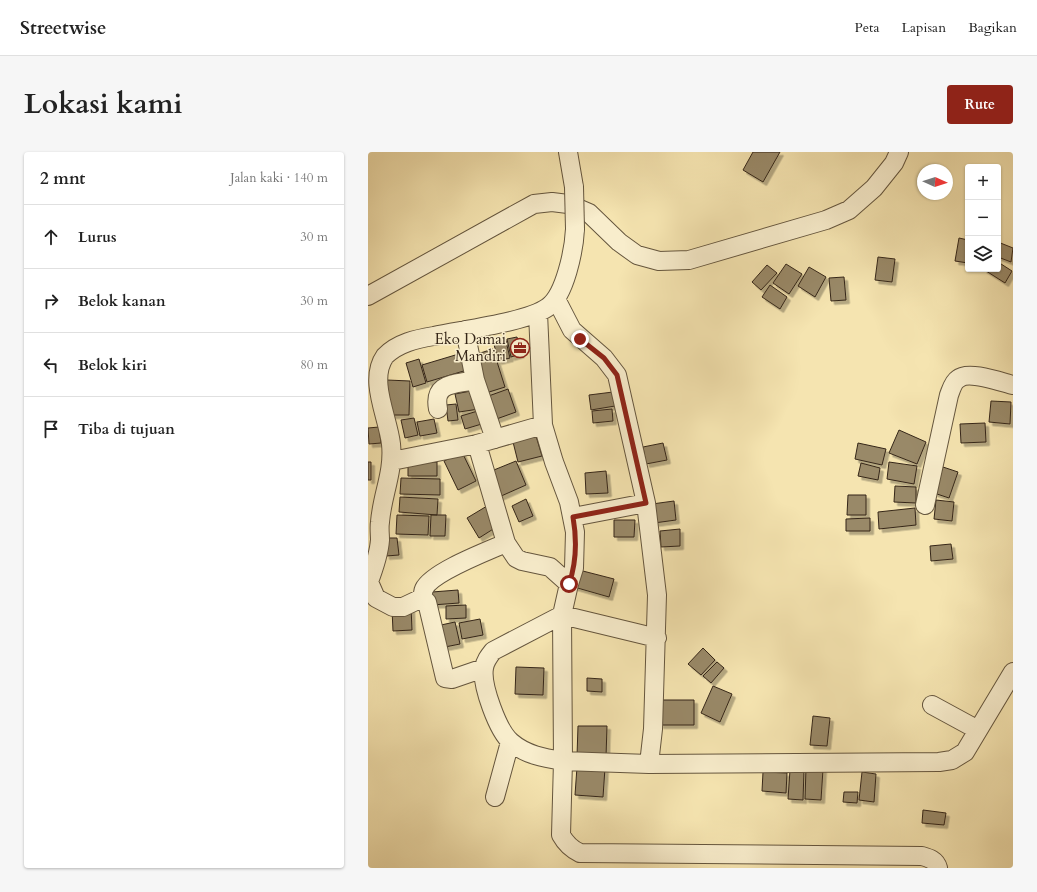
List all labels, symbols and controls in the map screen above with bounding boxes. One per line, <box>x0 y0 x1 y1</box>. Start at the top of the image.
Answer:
text: Streetwise <box>20 15 107 41</box>
text: Peta <box>854 18 880 37</box>
text: Lapisan <box>902 18 946 37</box>
text: Bagikan <box>968 18 1017 37</box>
text: Lokasi kami <box>24 85 182 123</box>
button: Rute <box>947 85 1013 124</box>
north arrow <box>917 164 953 200</box>
map controls <box>965 164 1001 272</box>
button: + <box>965 164 1001 200</box>
text: 2 mnt <box>40 167 85 190</box>
text: Jalan kaki · 140 m <box>230 169 328 187</box>
button: − <box>965 200 1001 236</box>
icon: ahead <box>40 226 62 248</box>
text: Lurus <box>78 227 117 247</box>
text: 30 m <box>300 228 328 246</box>
button: layers <box>965 236 1001 272</box>
icon: right <box>40 290 62 312</box>
text: Belok kanan <box>78 291 166 311</box>
text: 30 m <box>300 292 328 310</box>
place label: Eko Damai Mandiri <box>435 329 506 366</box>
route end <box>571 330 589 348</box>
office icon: Eko Damai Mandiri <box>509 337 531 359</box>
icon: left <box>40 354 62 376</box>
text: Belok kiri <box>78 355 147 375</box>
text: 80 m <box>300 356 328 374</box>
icon: arrive <box>40 418 62 440</box>
text: Tiba di tujuan <box>78 419 175 439</box>
route start <box>560 575 578 593</box>

